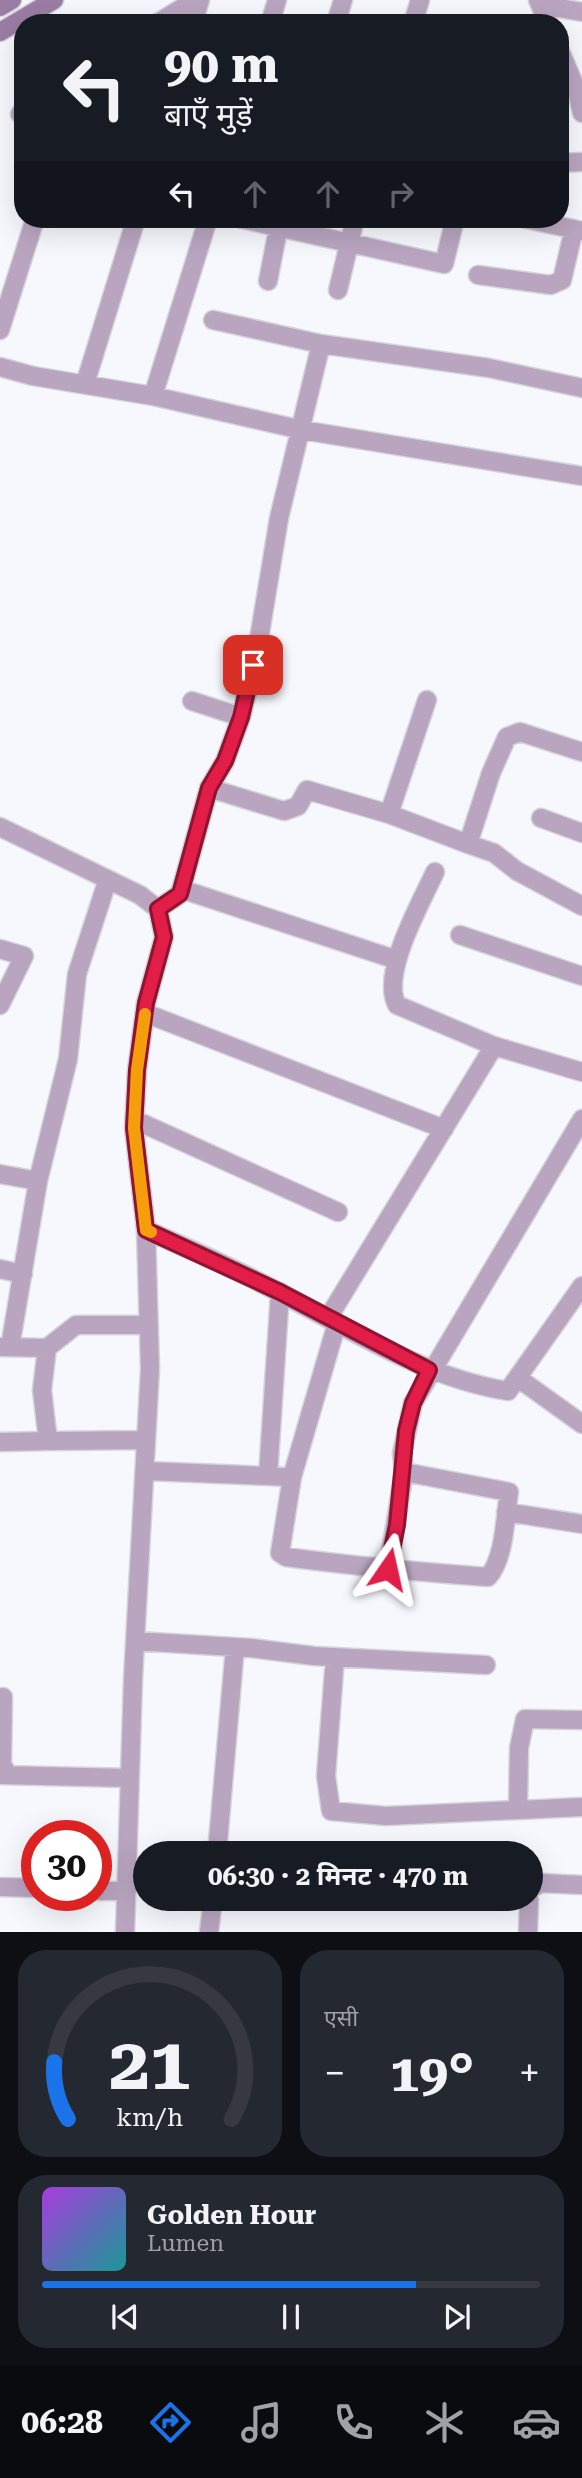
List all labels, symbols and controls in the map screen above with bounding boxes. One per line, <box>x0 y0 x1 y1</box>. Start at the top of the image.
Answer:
text: 90 m <box>164 37 279 94</box>
icon: left <box>49 42 140 133</box>
text: बाएँ मुड़ें <box>164 96 253 134</box>
icon: left <box>163 175 201 213</box>
icon: ahead <box>236 175 274 213</box>
icon: ahead <box>309 175 347 213</box>
icon: right <box>382 175 420 213</box>
pin <box>223 635 283 695</box>
icon: arrive <box>234 646 272 684</box>
position arrow <box>351 1532 425 1606</box>
speed limit sign: 30 <box>21 1820 112 1911</box>
text: 06:30 · 2 मिनट · 470 m <box>208 1861 468 1891</box>
text: एसी <box>324 2005 358 2032</box>
text: 21 <box>109 2023 191 2108</box>
text: 19° <box>390 2043 474 2104</box>
text: − <box>324 2051 345 2095</box>
text: + <box>519 2051 540 2095</box>
text: km/h <box>117 2103 183 2132</box>
text: Golden Hour <box>147 2200 316 2230</box>
text: Lumen <box>147 2230 224 2257</box>
icon: previous <box>106 2298 144 2336</box>
icon: pause <box>272 2298 310 2336</box>
icon: next <box>438 2298 476 2336</box>
icon: directions <box>146 2398 195 2447</box>
icon: music <box>237 2398 286 2447</box>
icon: phone <box>329 2398 378 2447</box>
icon: climate <box>420 2398 469 2447</box>
icon: car <box>512 2398 561 2447</box>
text: 06:28 <box>21 2403 103 2441</box>

